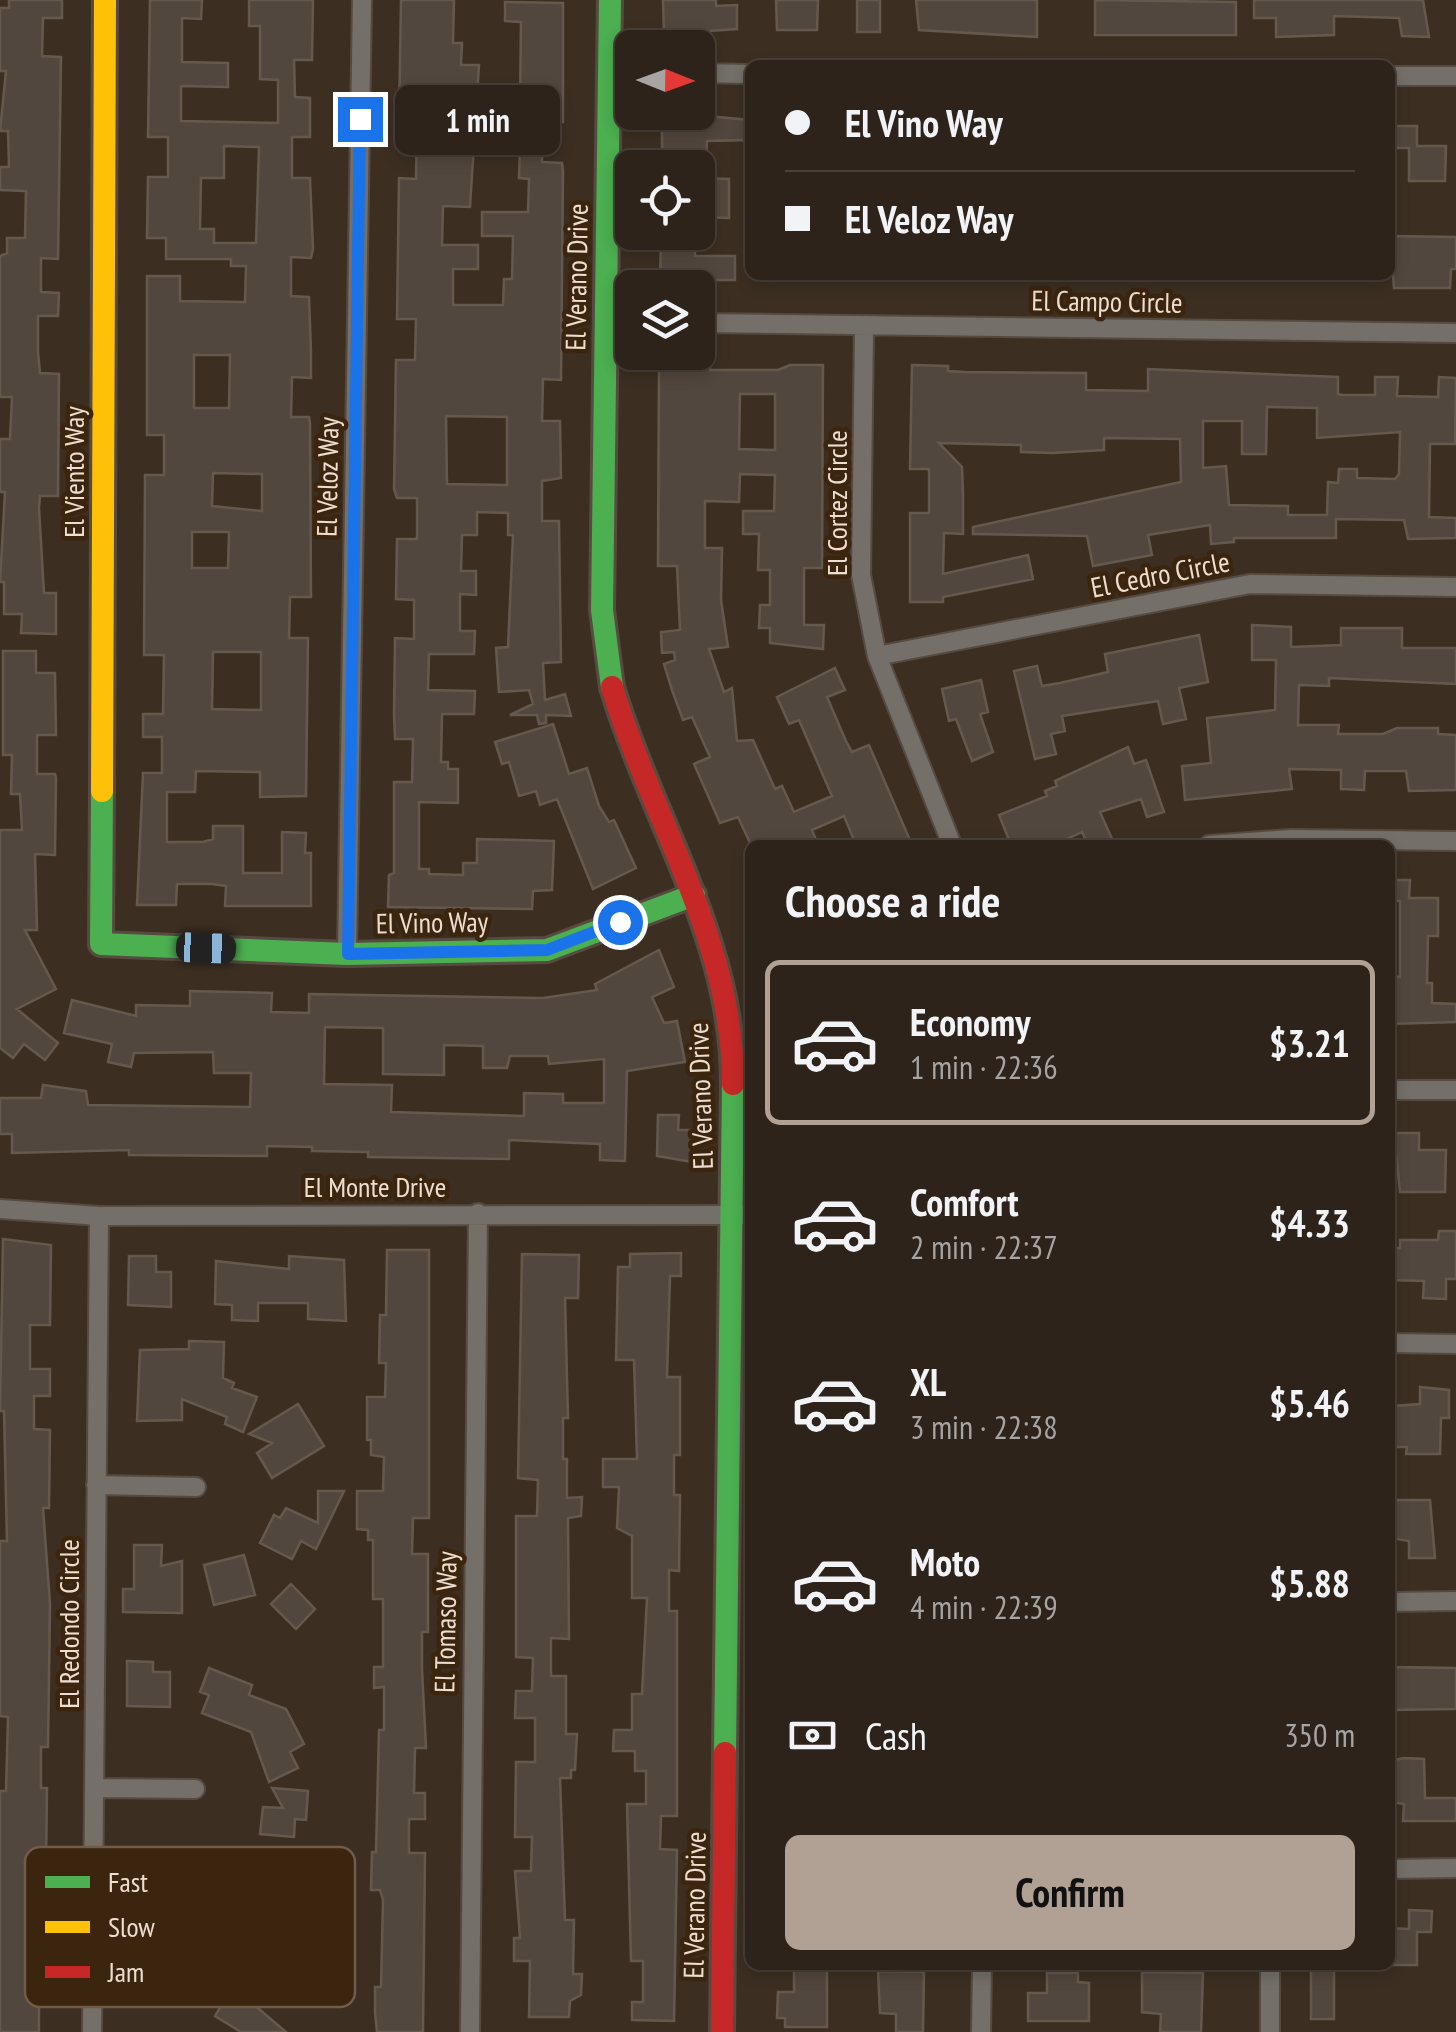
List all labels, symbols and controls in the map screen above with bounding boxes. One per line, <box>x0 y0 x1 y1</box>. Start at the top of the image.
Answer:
north arrow <box>615 30 715 130</box>
map controls <box>615 30 715 370</box>
callout: 1 min <box>395 84 560 154</box>
route end <box>338 97 383 142</box>
text: El Vino Way <box>845 98 1003 147</box>
text: 1 min <box>445 99 510 141</box>
button: locate <box>615 150 715 250</box>
text: El Veloz Way <box>845 194 1013 243</box>
street label: El Verano Drive <box>556 203 596 351</box>
button: layers <box>615 270 715 370</box>
street label: El Campo Circle <box>1031 281 1183 321</box>
street label: El Viento Way <box>55 406 92 538</box>
street label: El Veloz Way <box>307 416 347 537</box>
street label: El Cortez Circle <box>818 430 855 576</box>
street label: El Cedro Circle <box>1087 542 1233 606</box>
text: Choose a ride <box>785 871 1000 929</box>
route start <box>598 900 643 945</box>
street label: El Vino Way <box>376 903 489 941</box>
car <box>175 932 237 964</box>
text: Economy <box>910 997 1030 1046</box>
icon: car <box>790 998 880 1088</box>
text: $3.21 <box>1269 1018 1350 1067</box>
street label: El Verano Drive <box>679 1022 721 1170</box>
text: 1 min · 22:36 <box>910 1046 1058 1088</box>
street label: El Monte Drive <box>304 1168 446 1205</box>
text: Comfort <box>910 1177 1019 1226</box>
icon: car <box>790 1178 880 1268</box>
text: $4.33 <box>1269 1198 1350 1247</box>
text: 2 min · 22:37 <box>910 1226 1058 1268</box>
text: XL <box>910 1357 946 1406</box>
icon: car <box>790 1358 880 1448</box>
text: $5.46 <box>1269 1378 1350 1427</box>
text: 3 min · 22:38 <box>910 1406 1058 1448</box>
text: Moto <box>910 1537 980 1586</box>
icon: car <box>790 1538 880 1628</box>
street label: El Redondo Circle <box>50 1539 87 1709</box>
street label: El Tomaso Way <box>425 1550 465 1693</box>
text: $5.88 <box>1269 1558 1350 1607</box>
text: 4 min · 22:39 <box>910 1586 1058 1628</box>
icon: cash <box>785 1708 840 1763</box>
text: Cash <box>865 1711 927 1760</box>
text: 350 m <box>1284 1714 1355 1756</box>
street label: El Verano Drive <box>674 1831 714 1979</box>
button: Confirm <box>785 1835 1355 1950</box>
legend <box>25 1847 355 2007</box>
text: Fast <box>108 1863 148 1900</box>
text: Slow <box>108 1908 155 1945</box>
text: Jam <box>107 1953 144 1990</box>

